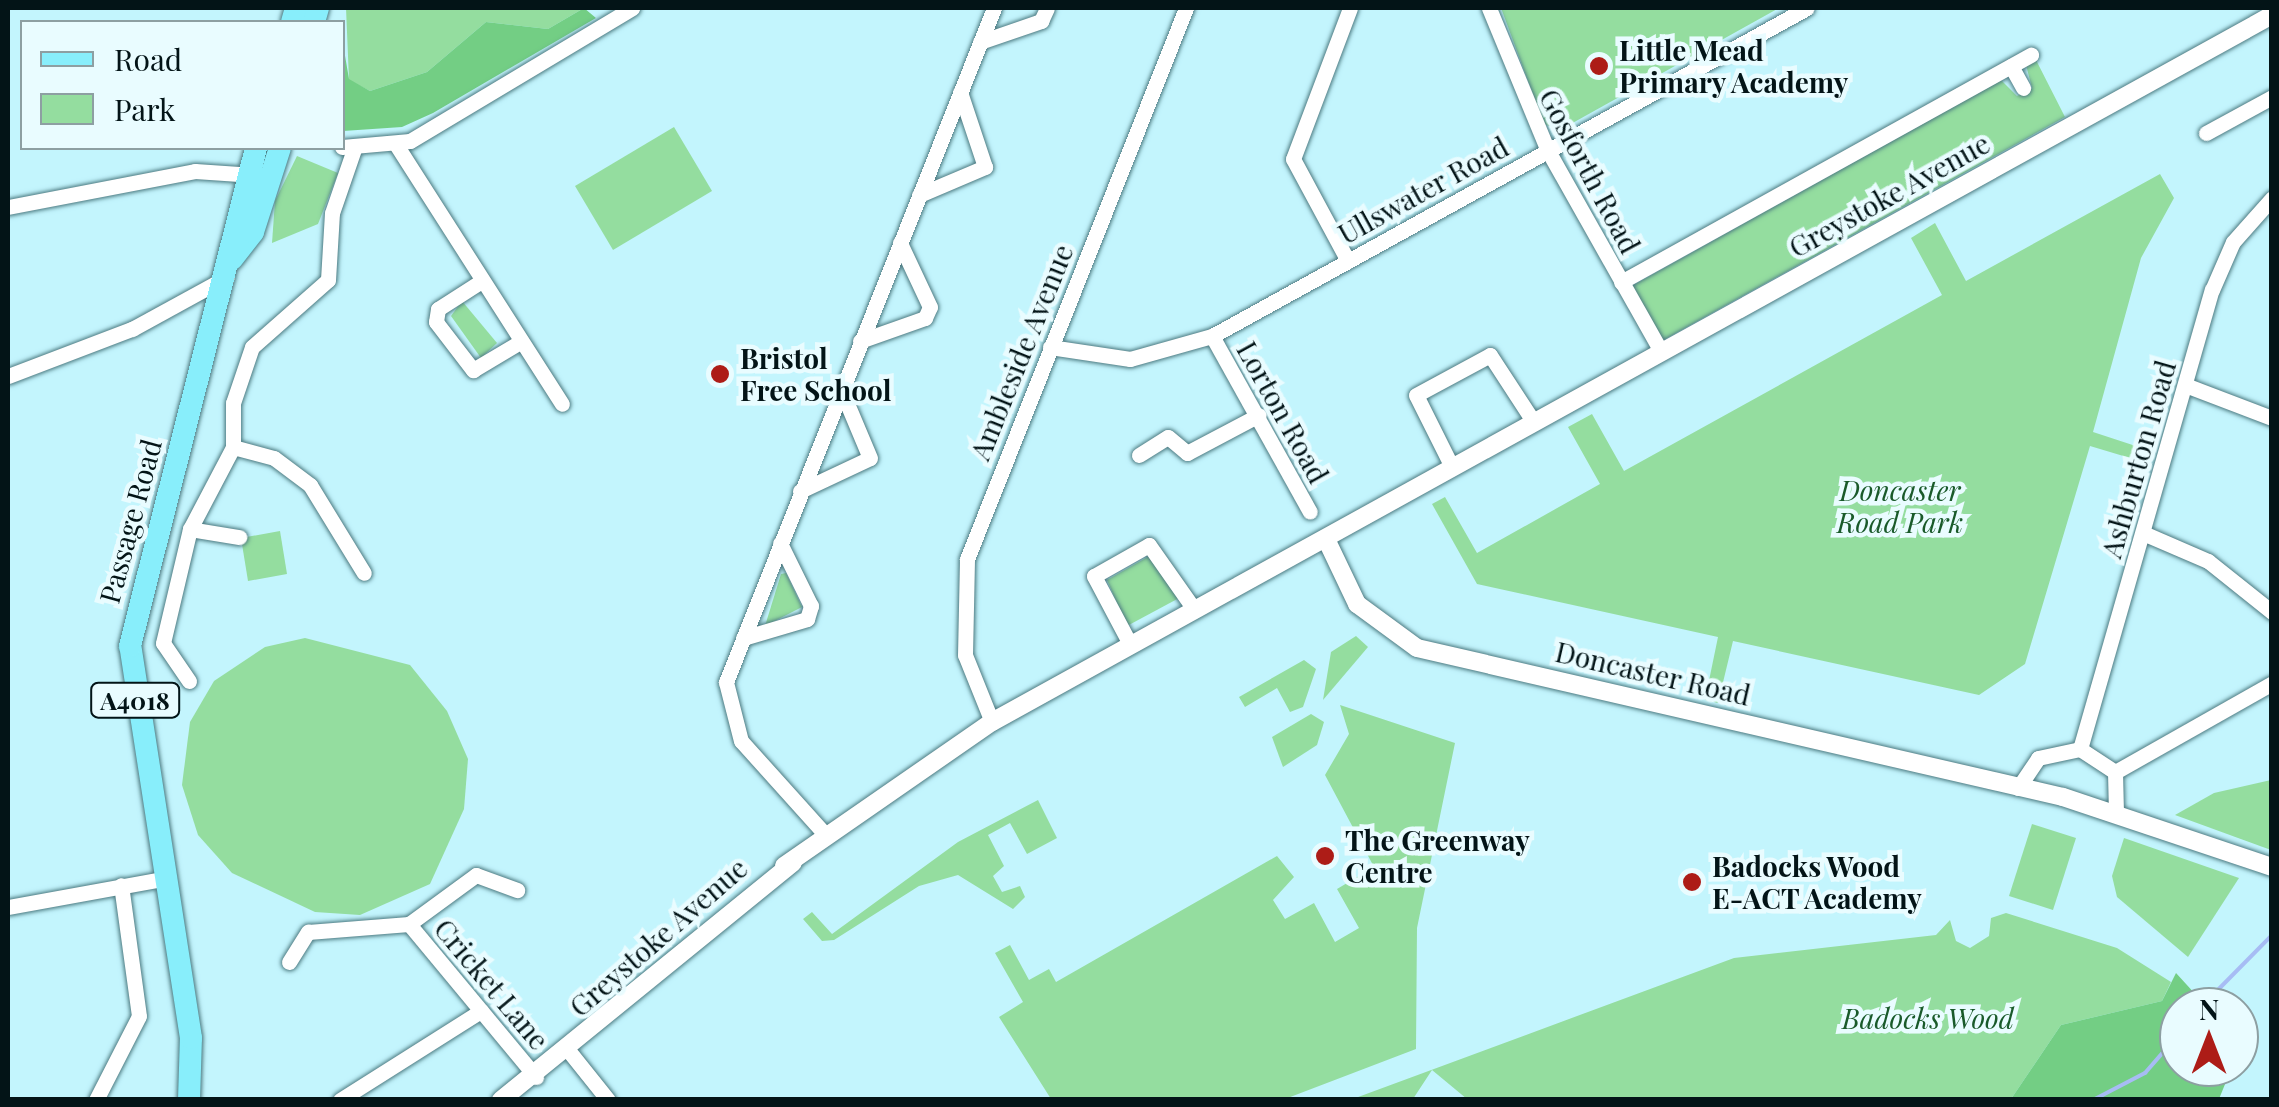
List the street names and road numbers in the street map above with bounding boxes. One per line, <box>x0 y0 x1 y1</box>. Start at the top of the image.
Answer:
street label: Gosforth Road <box>1533 83 1647 259</box>
street label: Greystoke Avenue <box>1782 126 1996 264</box>
street label: Ullswater Road <box>1332 129 1514 251</box>
street label: Ambleside Avenue <box>962 239 1080 465</box>
street label: Lorton Road <box>1230 335 1336 489</box>
street label: Ashburton Road <box>2094 356 2182 562</box>
street label: Passage Road <box>92 435 168 607</box>
street label: Doncaster Road <box>1552 634 1754 712</box>
road number: A4018 <box>90 680 180 720</box>
street label: Greystoke Avenue <box>562 851 754 1023</box>
street label: Cricket Lane <box>428 912 556 1056</box>

